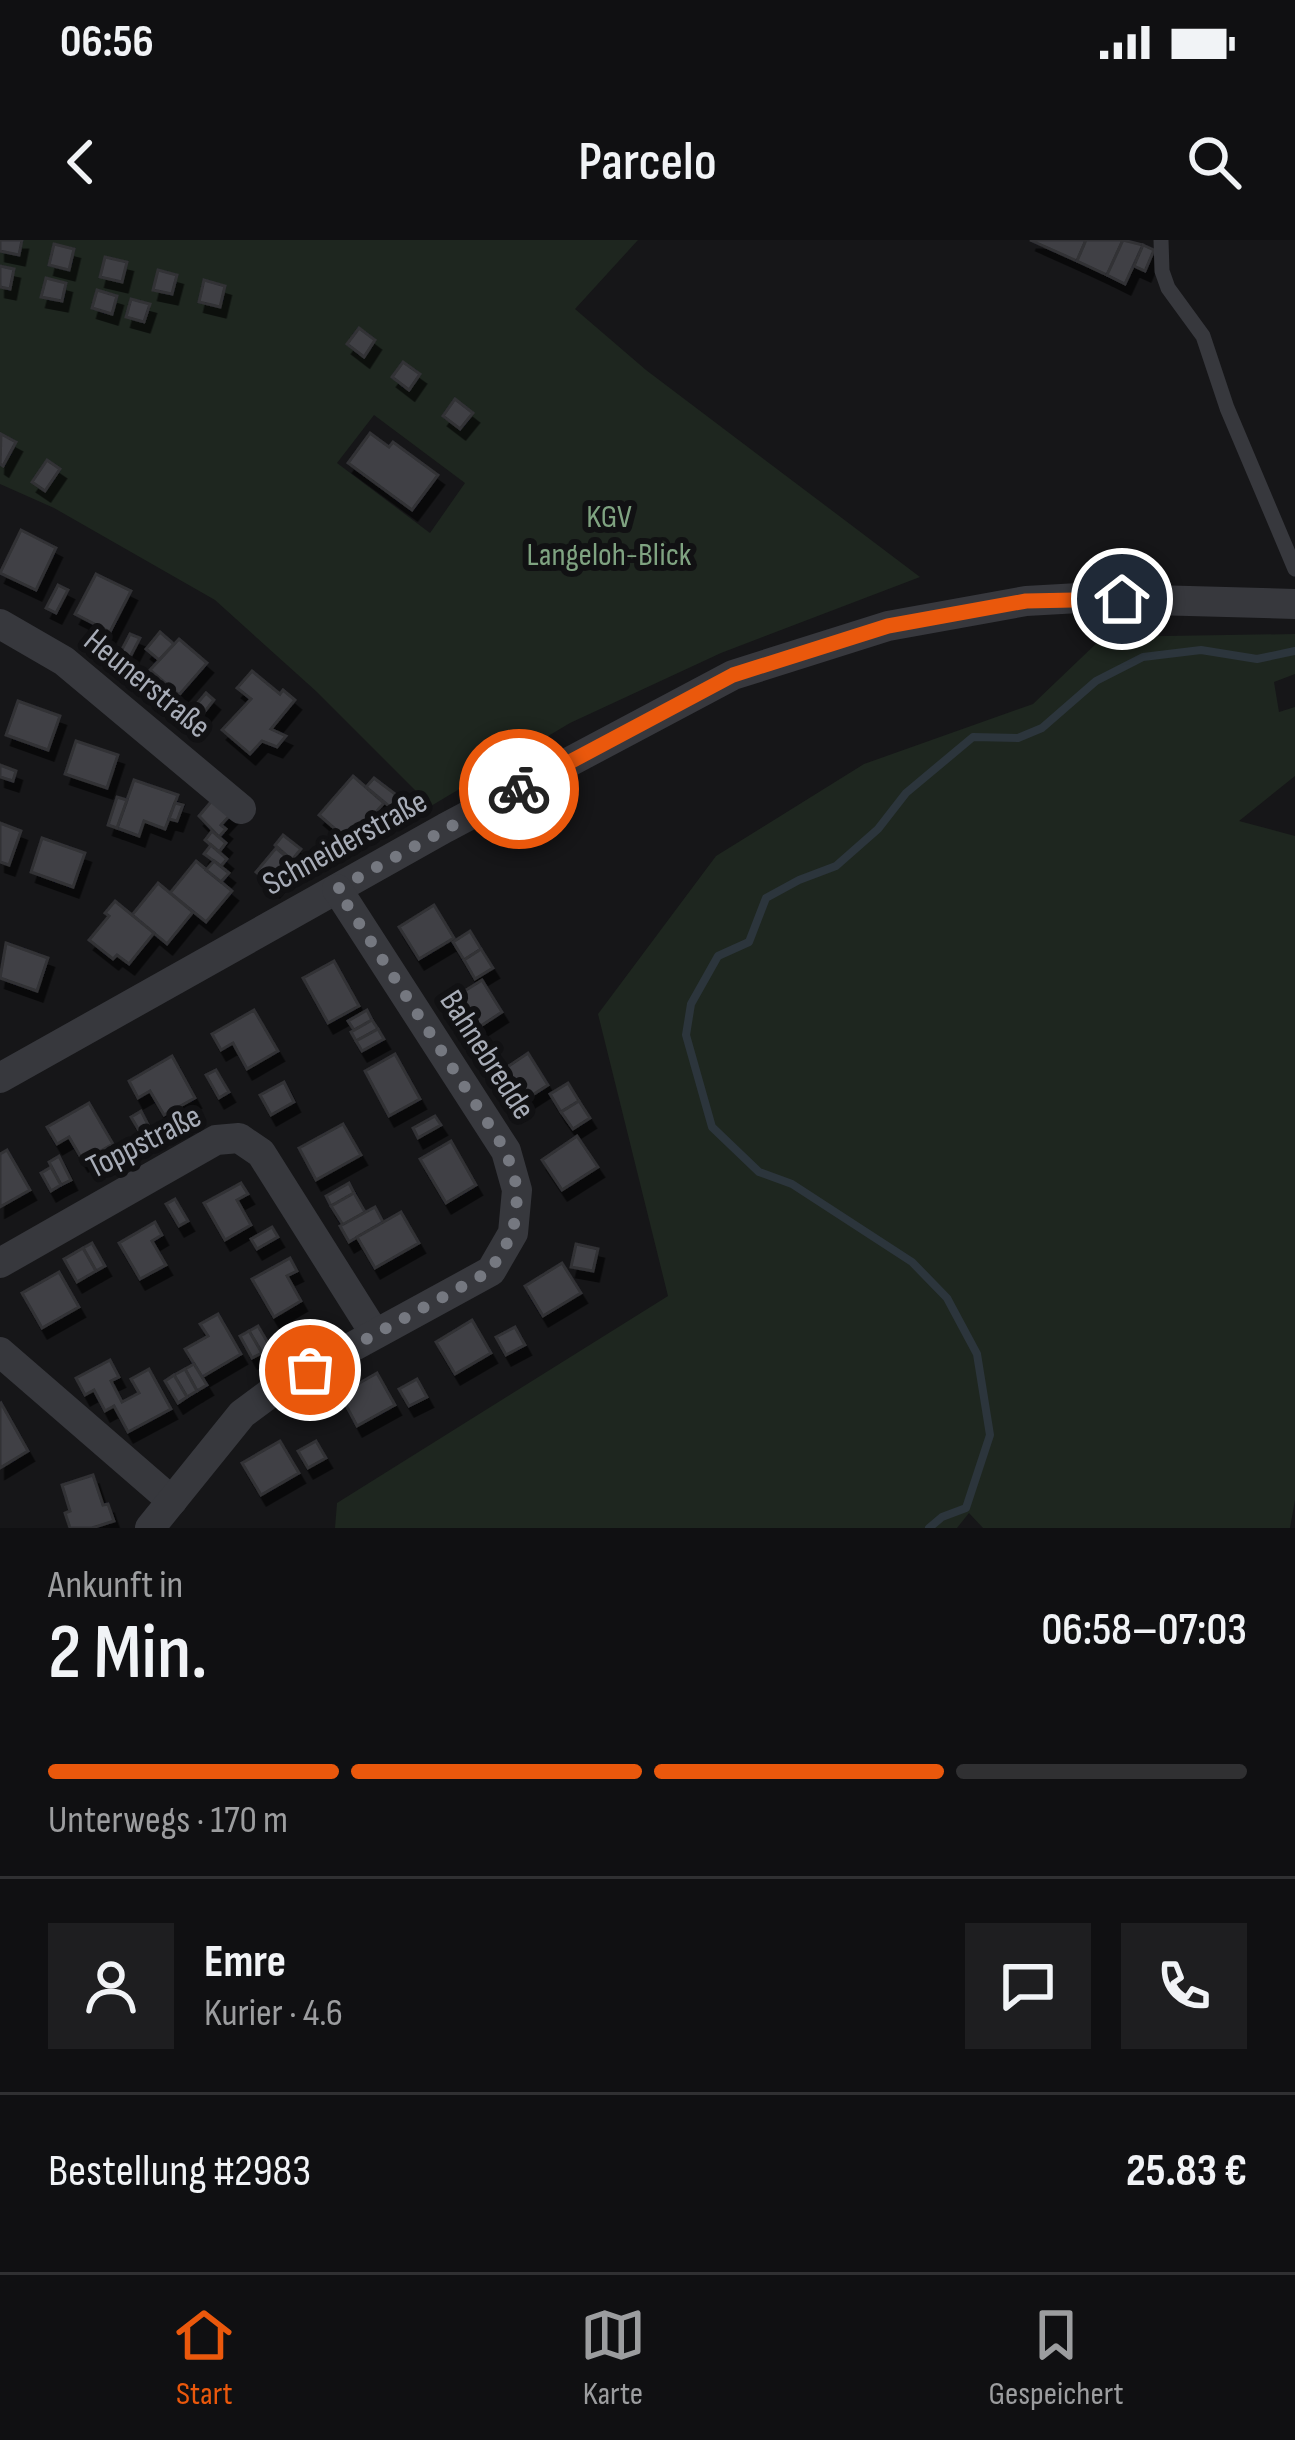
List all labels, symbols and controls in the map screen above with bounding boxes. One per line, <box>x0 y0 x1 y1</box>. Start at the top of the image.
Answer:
text: 06:56 <box>60 15 154 70</box>
icon: back <box>48 129 114 195</box>
icon: search <box>1181 129 1247 195</box>
text: Parcelo <box>578 130 717 195</box>
park label: KGV Langeloh-Blick <box>527 497 692 575</box>
pin <box>1071 548 1173 650</box>
icon: home <box>1089 566 1155 632</box>
street label: Heunerstraße <box>76 621 218 747</box>
courier <box>459 729 579 849</box>
icon: bike <box>486 756 552 822</box>
street label: Schneiderstraße <box>256 781 434 905</box>
street label: Bahnebredde <box>431 983 543 1127</box>
street label: Toppstraße <box>80 1096 208 1188</box>
pin <box>259 1319 361 1421</box>
icon: bag <box>277 1337 343 1403</box>
text: Ankunft in <box>48 1562 183 1609</box>
text: 06:58–07:03 <box>1041 1603 1247 1658</box>
text: 2 Min. <box>48 1607 208 1700</box>
text: Unterwegs · 170 m <box>48 1797 288 1844</box>
button: person <box>48 1923 174 2049</box>
button: chat <box>965 1923 1091 2049</box>
button: phone <box>1121 1923 1247 2049</box>
text: Emre <box>204 1935 286 1990</box>
text: Kurier · 4.6 <box>204 1990 343 2037</box>
text: Bestellung #2983 <box>48 2144 311 2199</box>
text: 25.83 € <box>1126 2144 1247 2199</box>
tab: Start <box>171 2302 237 2414</box>
tab: Karte <box>580 2302 646 2414</box>
tab: Gespeichert <box>988 2302 1124 2414</box>

